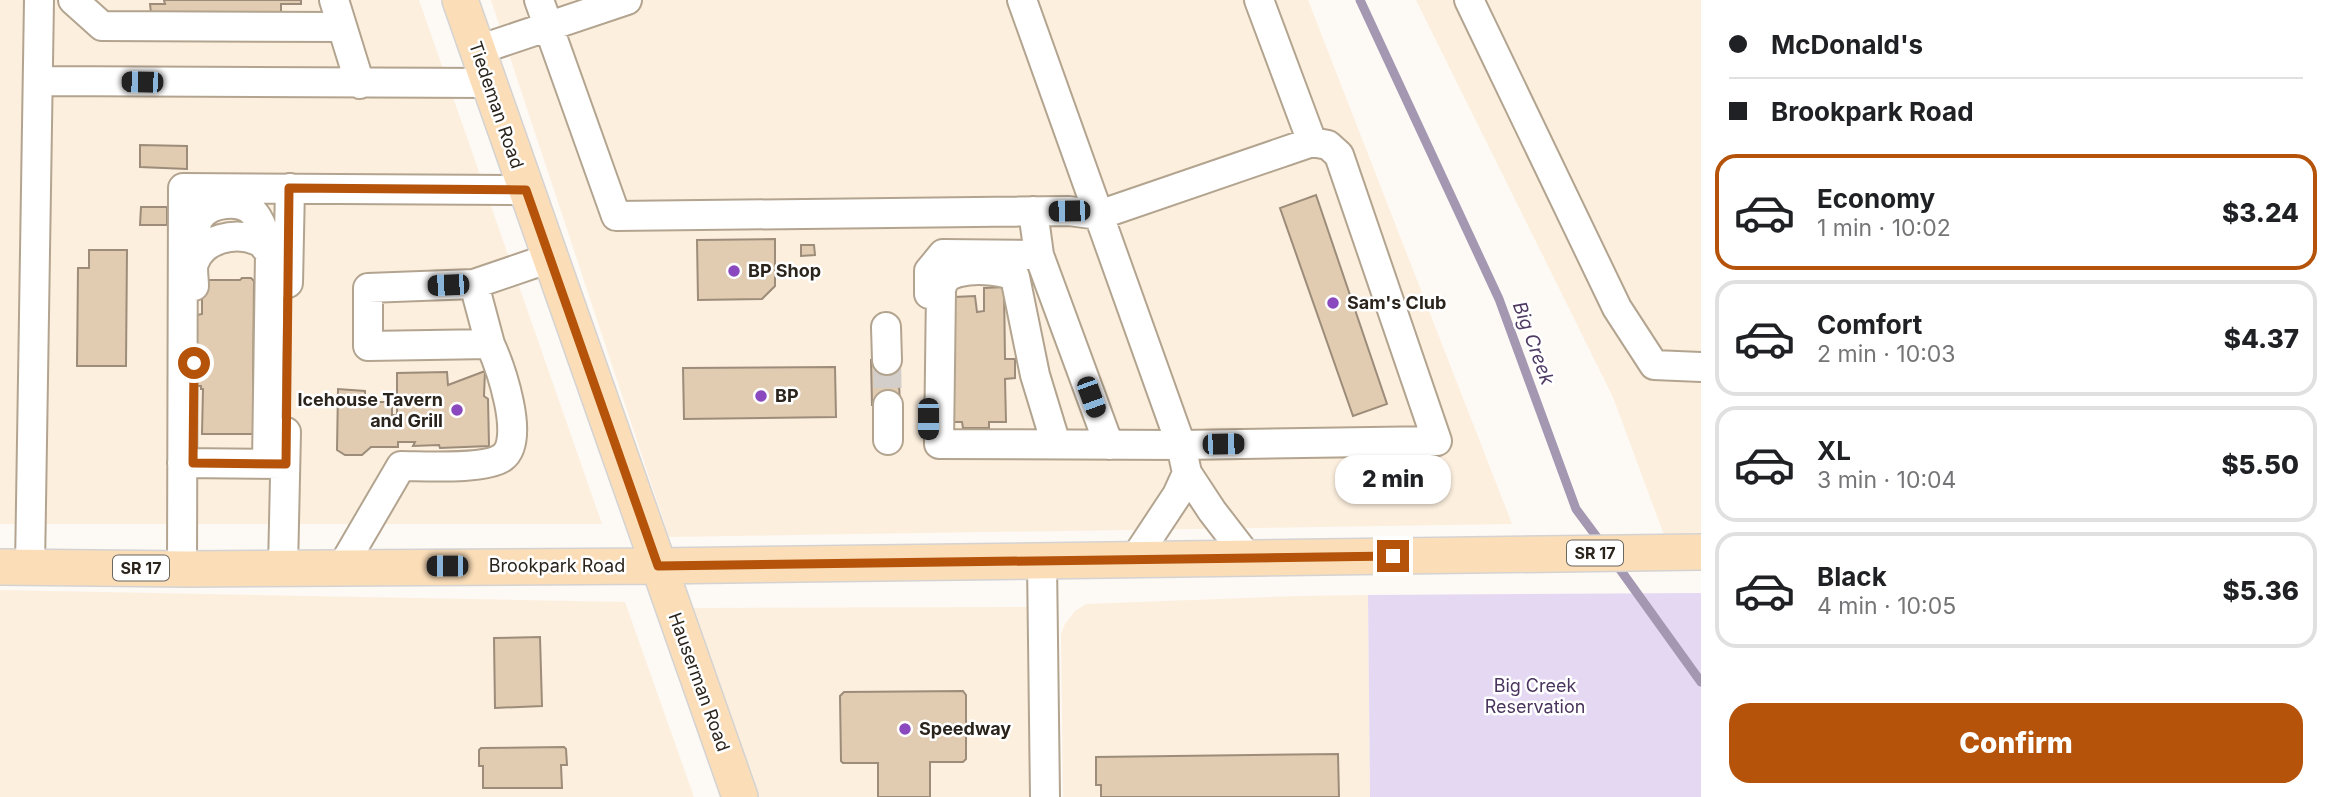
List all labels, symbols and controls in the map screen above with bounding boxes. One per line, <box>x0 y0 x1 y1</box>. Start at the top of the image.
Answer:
text: McDonald's <box>1771 29 1923 60</box>
street label: Tiedeman Road <box>465 39 528 171</box>
car <box>121 71 164 93</box>
text: Brookpark Road <box>1771 96 1974 127</box>
icon: car <box>1733 181 1796 244</box>
text: Economy <box>1817 183 1935 214</box>
text: $3.24 <box>2222 197 2299 228</box>
car <box>1048 200 1091 222</box>
text: 1 min · 10:02 <box>1817 214 1951 242</box>
place label: BP Shop <box>748 260 821 281</box>
marker: BP Shop <box>726 263 742 279</box>
car <box>427 274 470 296</box>
place label: Sam's Club <box>1347 292 1446 313</box>
marker: Sam's Club <box>1325 295 1341 311</box>
water label: Big Creek <box>1508 298 1559 389</box>
icon: car <box>1733 307 1796 370</box>
text: Comfort <box>1817 309 1922 340</box>
text: $4.37 <box>2224 323 2299 354</box>
text: 2 min · 10:03 <box>1817 340 1956 368</box>
route start <box>178 347 210 379</box>
car <box>1074 374 1109 420</box>
place label: BP <box>775 385 799 406</box>
marker: BP <box>753 388 769 404</box>
place label: Icehouse Tavern and Grill <box>297 389 443 431</box>
car <box>918 398 939 440</box>
marker: Icehouse Tavern and Grill <box>449 402 465 418</box>
car <box>1202 433 1245 455</box>
icon: car <box>1733 433 1796 496</box>
text: XL <box>1817 435 1851 466</box>
text: $5.50 <box>2221 449 2299 480</box>
callout: 2 min <box>1335 454 1451 504</box>
text: 2 min <box>1362 465 1424 493</box>
text: 3 min · 10:04 <box>1817 466 1956 494</box>
route end <box>1377 540 1409 572</box>
road number: SR 17 <box>1567 540 1623 566</box>
road number: SR 17 <box>113 555 169 580</box>
street label: Brookpark Road <box>489 555 625 576</box>
car <box>427 556 469 577</box>
icon: car <box>1733 559 1796 622</box>
text: Black <box>1817 561 1887 592</box>
text: $5.36 <box>2223 575 2299 606</box>
text: 4 min · 10:05 <box>1817 592 1956 620</box>
street label: Hauserman Road <box>665 610 734 754</box>
park label: Big Creek Reservation <box>1485 675 1585 717</box>
button: Confirm <box>1729 703 2303 783</box>
place label: Speedway <box>919 718 1011 739</box>
marker: Speedway <box>897 721 913 737</box>

